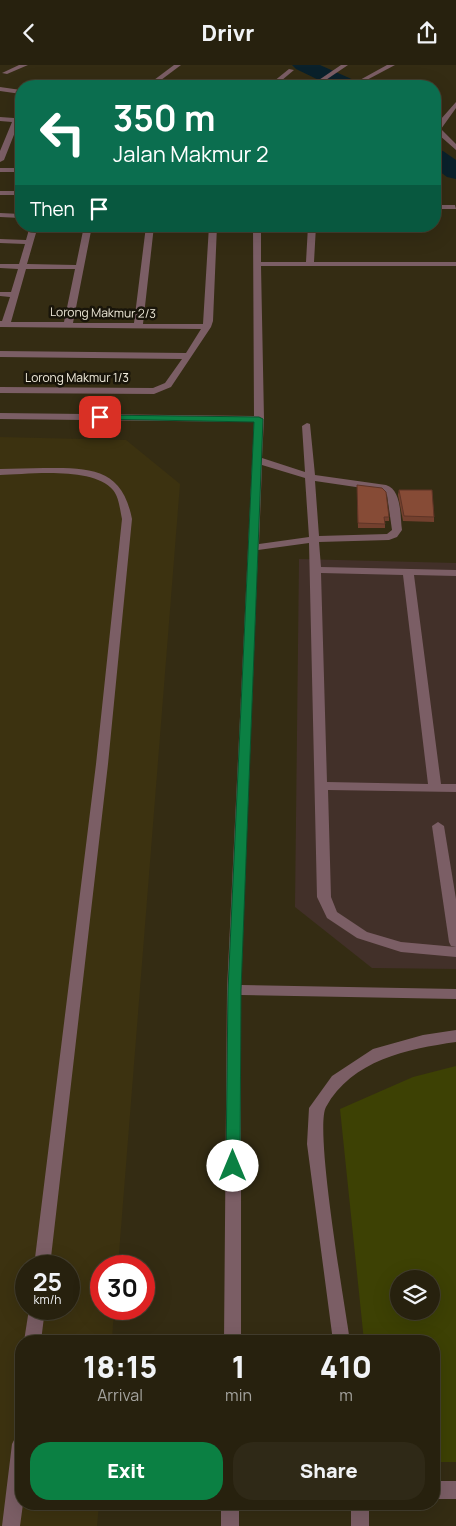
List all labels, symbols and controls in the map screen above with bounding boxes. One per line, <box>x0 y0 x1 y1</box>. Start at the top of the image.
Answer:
text: Drivr <box>202 18 254 48</box>
icon: back <box>15 19 43 47</box>
icon: share <box>413 19 441 47</box>
text: 350 m <box>113 94 215 142</box>
icon: left <box>30 100 95 165</box>
text: Jalan Makmur 2 <box>113 139 268 169</box>
icon: arrive <box>85 195 113 223</box>
text: Then <box>30 196 75 222</box>
street label: Lorong Makmur 2/3 <box>50 303 156 322</box>
street label: Lorong Makmur 1/3 <box>25 369 129 386</box>
pin <box>79 396 121 438</box>
icon: arrive <box>86 403 114 431</box>
position arrow <box>206 1139 258 1191</box>
speed limit sign: 30 <box>90 1255 155 1320</box>
text: 25 <box>33 1264 62 1299</box>
map controls <box>390 1270 440 1320</box>
button: layers <box>390 1270 440 1320</box>
text: km/h <box>34 1291 61 1308</box>
text: 18:15 <box>83 1346 157 1387</box>
text: 1 <box>232 1346 245 1387</box>
text: 410 <box>320 1346 372 1387</box>
text: Arrival <box>97 1384 143 1406</box>
text: min <box>225 1384 252 1406</box>
text: m <box>339 1384 353 1406</box>
button: Exit <box>30 1442 223 1500</box>
button: Share <box>233 1442 425 1500</box>

